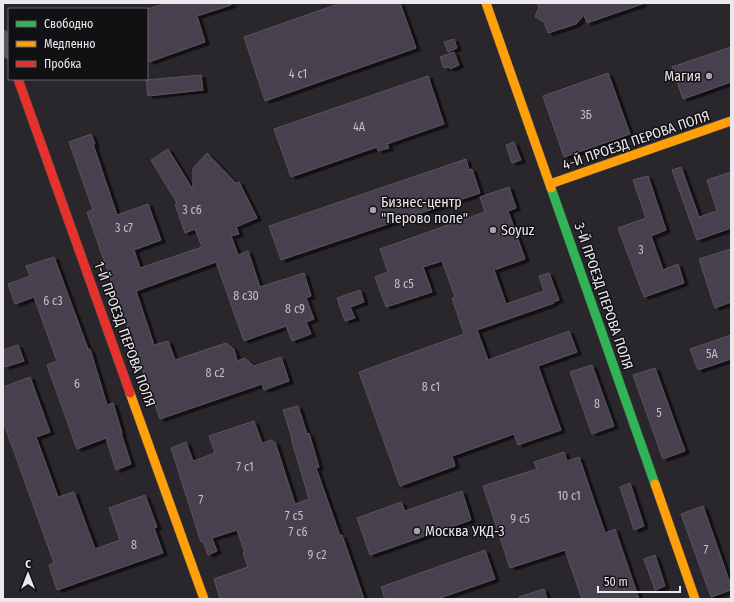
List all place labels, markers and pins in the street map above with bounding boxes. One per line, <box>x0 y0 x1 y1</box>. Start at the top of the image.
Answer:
place label: Магия <box>664 68 701 85</box>
marker: Магия <box>704 71 714 81</box>
place label: Бизнес-центр "Перово поле" <box>381 194 468 227</box>
marker: Бизнес-центр "Перово поле" <box>368 205 378 215</box>
place label: Soyuz <box>501 222 535 239</box>
marker: Soyuz <box>488 225 498 235</box>
place label: Москва УКД-3 <box>425 523 505 540</box>
marker: Москва УКД-3 <box>412 526 422 536</box>

